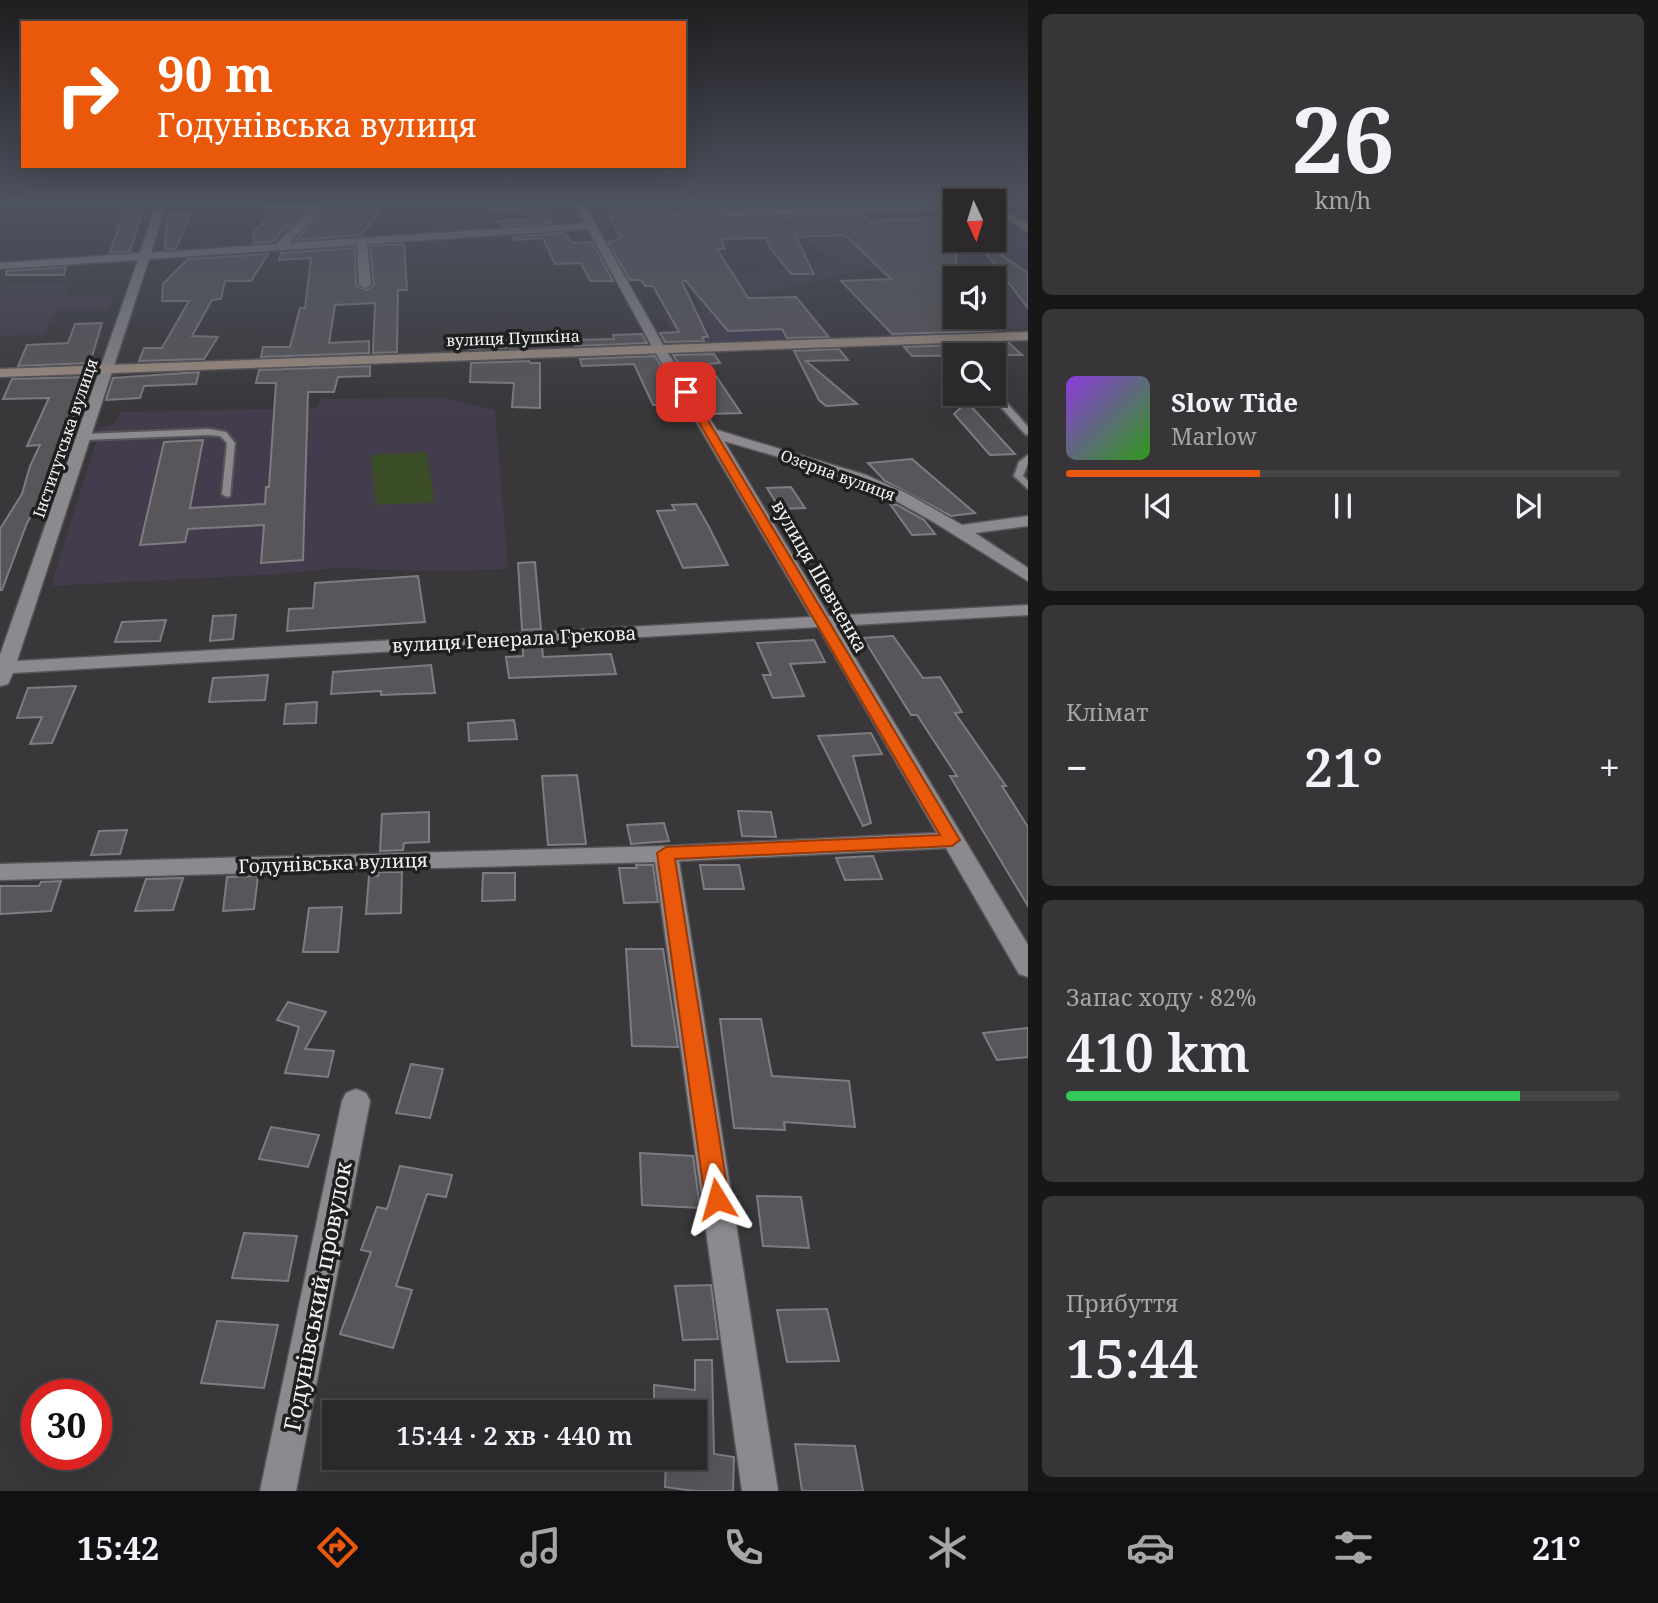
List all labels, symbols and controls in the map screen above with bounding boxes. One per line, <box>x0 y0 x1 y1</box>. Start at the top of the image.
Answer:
text: 90 m <box>157 40 273 106</box>
icon: right <box>42 49 133 140</box>
text: 26 <box>1292 76 1394 200</box>
text: Годунівська вулиця <box>157 103 477 146</box>
text: km/h <box>1315 184 1371 216</box>
north arrow <box>943 189 1006 252</box>
map controls <box>943 189 1006 406</box>
button: sound <box>943 266 1006 329</box>
street label: вулиця Пушкіна <box>446 325 580 351</box>
button: search <box>943 343 1006 406</box>
street label: Інститутська вулиця <box>27 355 103 521</box>
pin <box>656 362 716 422</box>
icon: arrive <box>667 373 705 411</box>
text: Slow Tide <box>1171 384 1298 420</box>
text: Marlow <box>1171 420 1257 452</box>
street label: Озерна вулиця <box>778 444 898 506</box>
icon: previous <box>1139 487 1177 525</box>
icon: pause <box>1324 487 1362 525</box>
icon: next <box>1509 487 1547 525</box>
street label: вулиця Шевченка <box>766 495 874 657</box>
street label: вулиця Генерала Грекова <box>391 620 637 658</box>
text: Клімат <box>1066 696 1148 728</box>
text: 21° <box>1304 731 1383 802</box>
text: − <box>1066 741 1088 793</box>
text: + <box>1599 741 1620 793</box>
street label: Годунівська вулиця <box>238 847 428 879</box>
text: Запас ходу · 82% <box>1066 981 1256 1013</box>
text: 410 km <box>1066 1016 1250 1087</box>
street label: Годунівський провулок <box>275 1158 359 1433</box>
position arrow <box>680 1162 754 1236</box>
text: Прибуття <box>1066 1287 1178 1319</box>
text: 15:44 <box>1066 1322 1199 1393</box>
speed limit sign: 30 <box>21 1379 112 1470</box>
text: 15:44 · 2 хв · 440 m <box>396 1417 633 1453</box>
icon: directions <box>313 1523 362 1572</box>
icon: music <box>516 1523 565 1572</box>
icon: phone <box>719 1523 768 1572</box>
icon: climate <box>923 1523 972 1572</box>
icon: car <box>1126 1523 1175 1572</box>
icon: filters <box>1329 1523 1378 1572</box>
text: 15:42 <box>77 1526 159 1569</box>
text: 21° <box>1532 1526 1581 1569</box>

